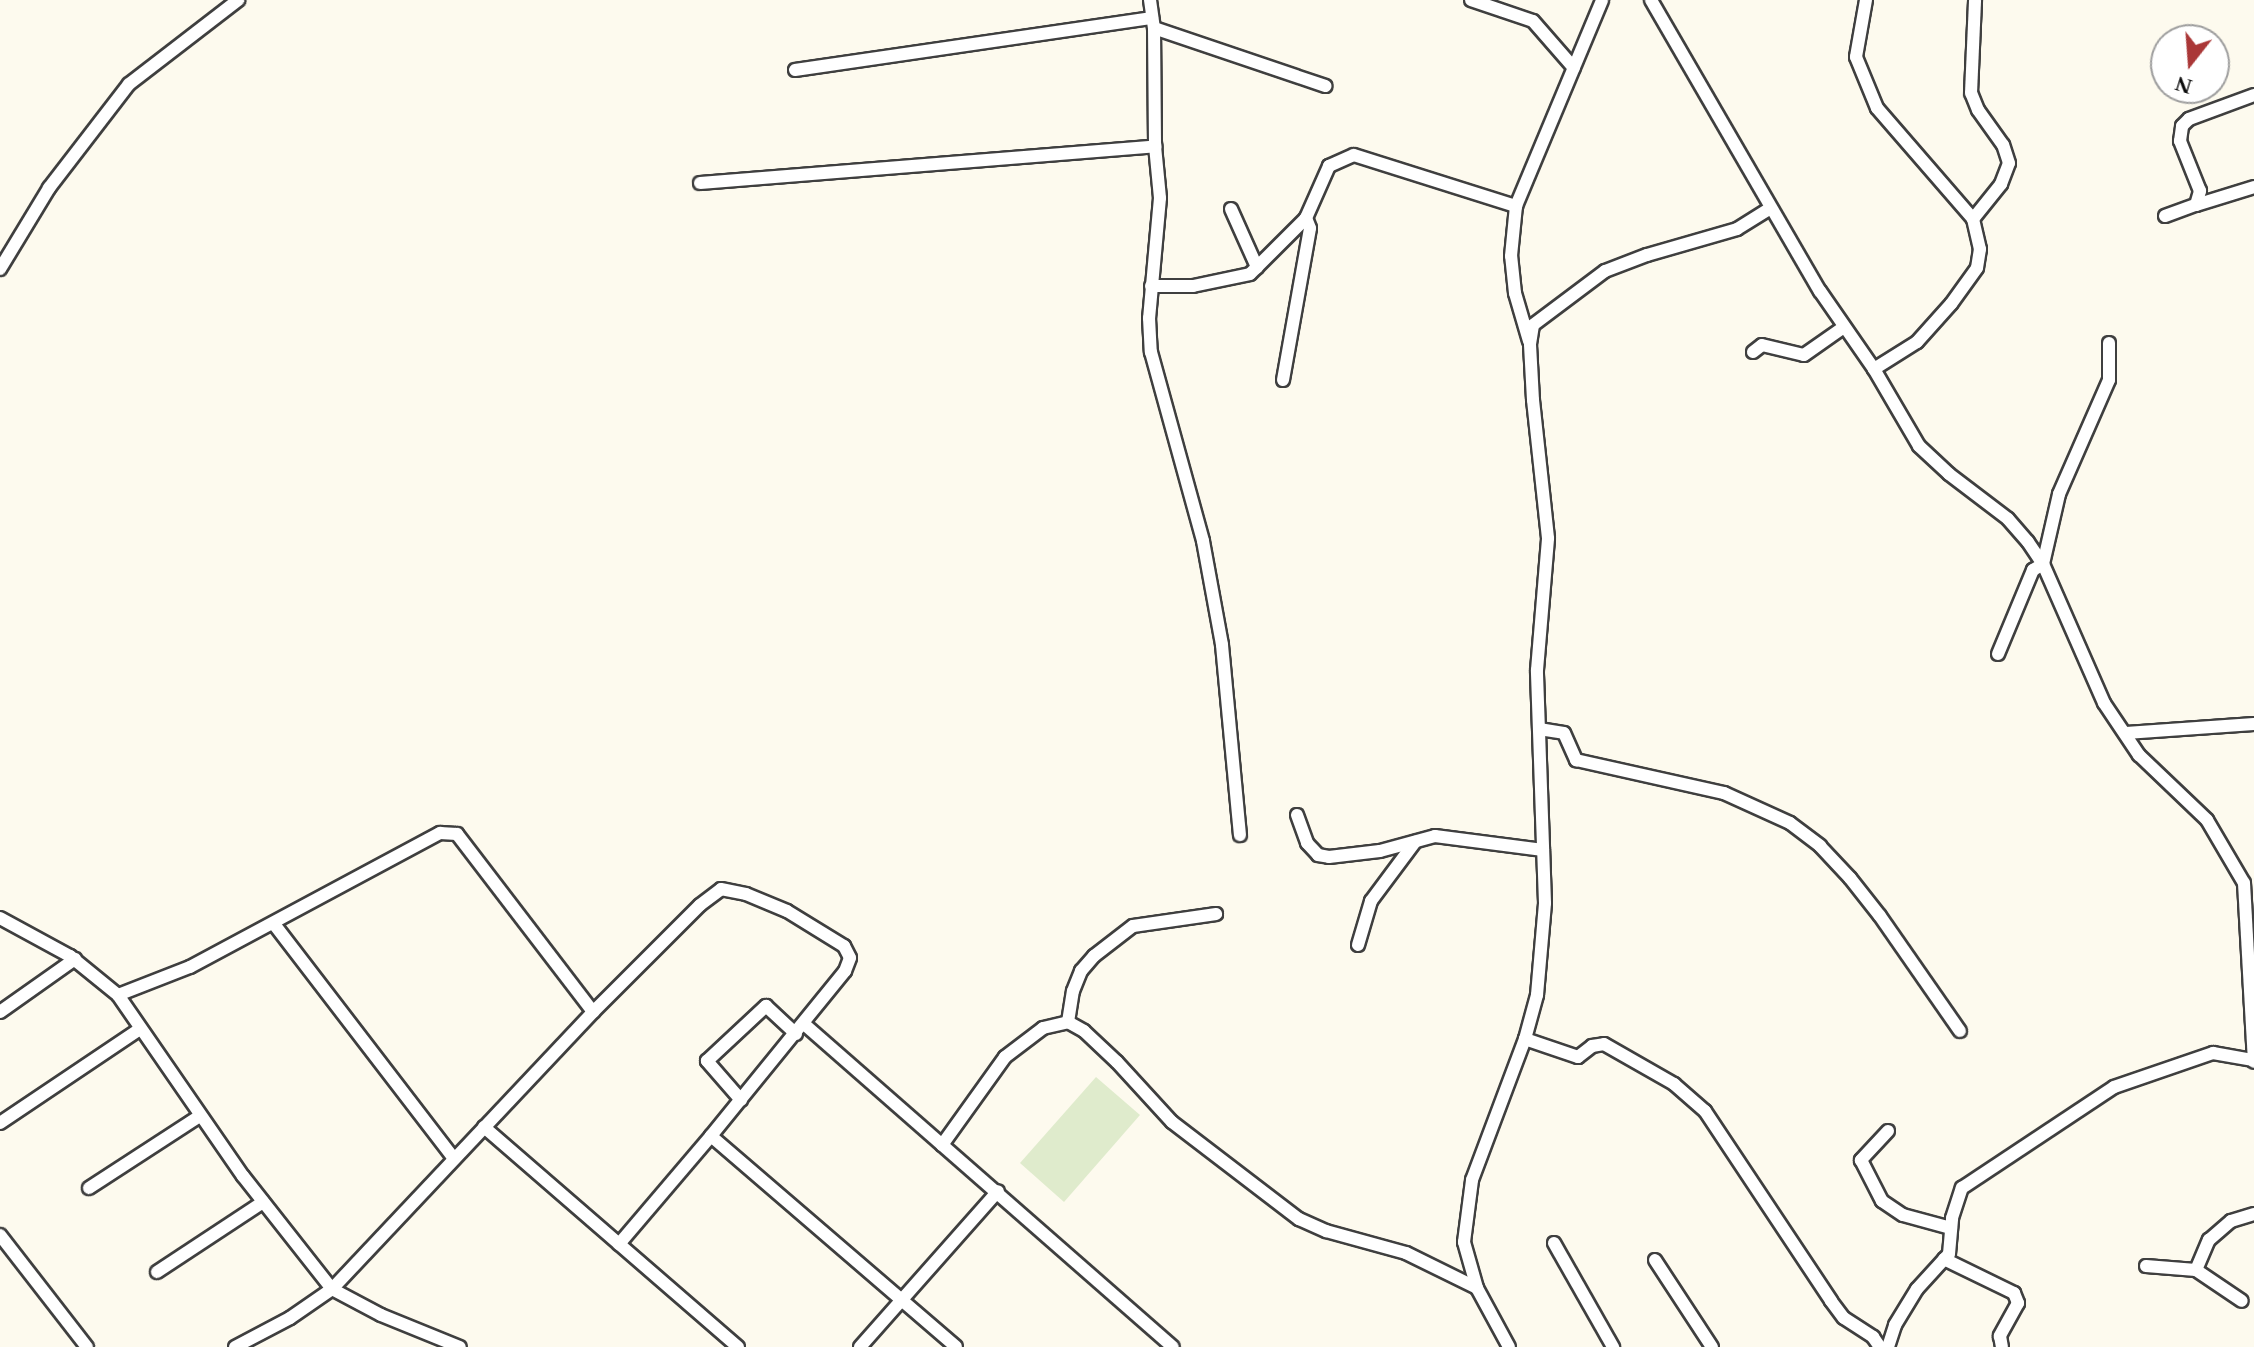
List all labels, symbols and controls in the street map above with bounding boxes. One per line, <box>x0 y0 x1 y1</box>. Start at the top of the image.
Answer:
north arrow <box>2150 24 2230 104</box>
text: N <box>2172 71 2195 100</box>

